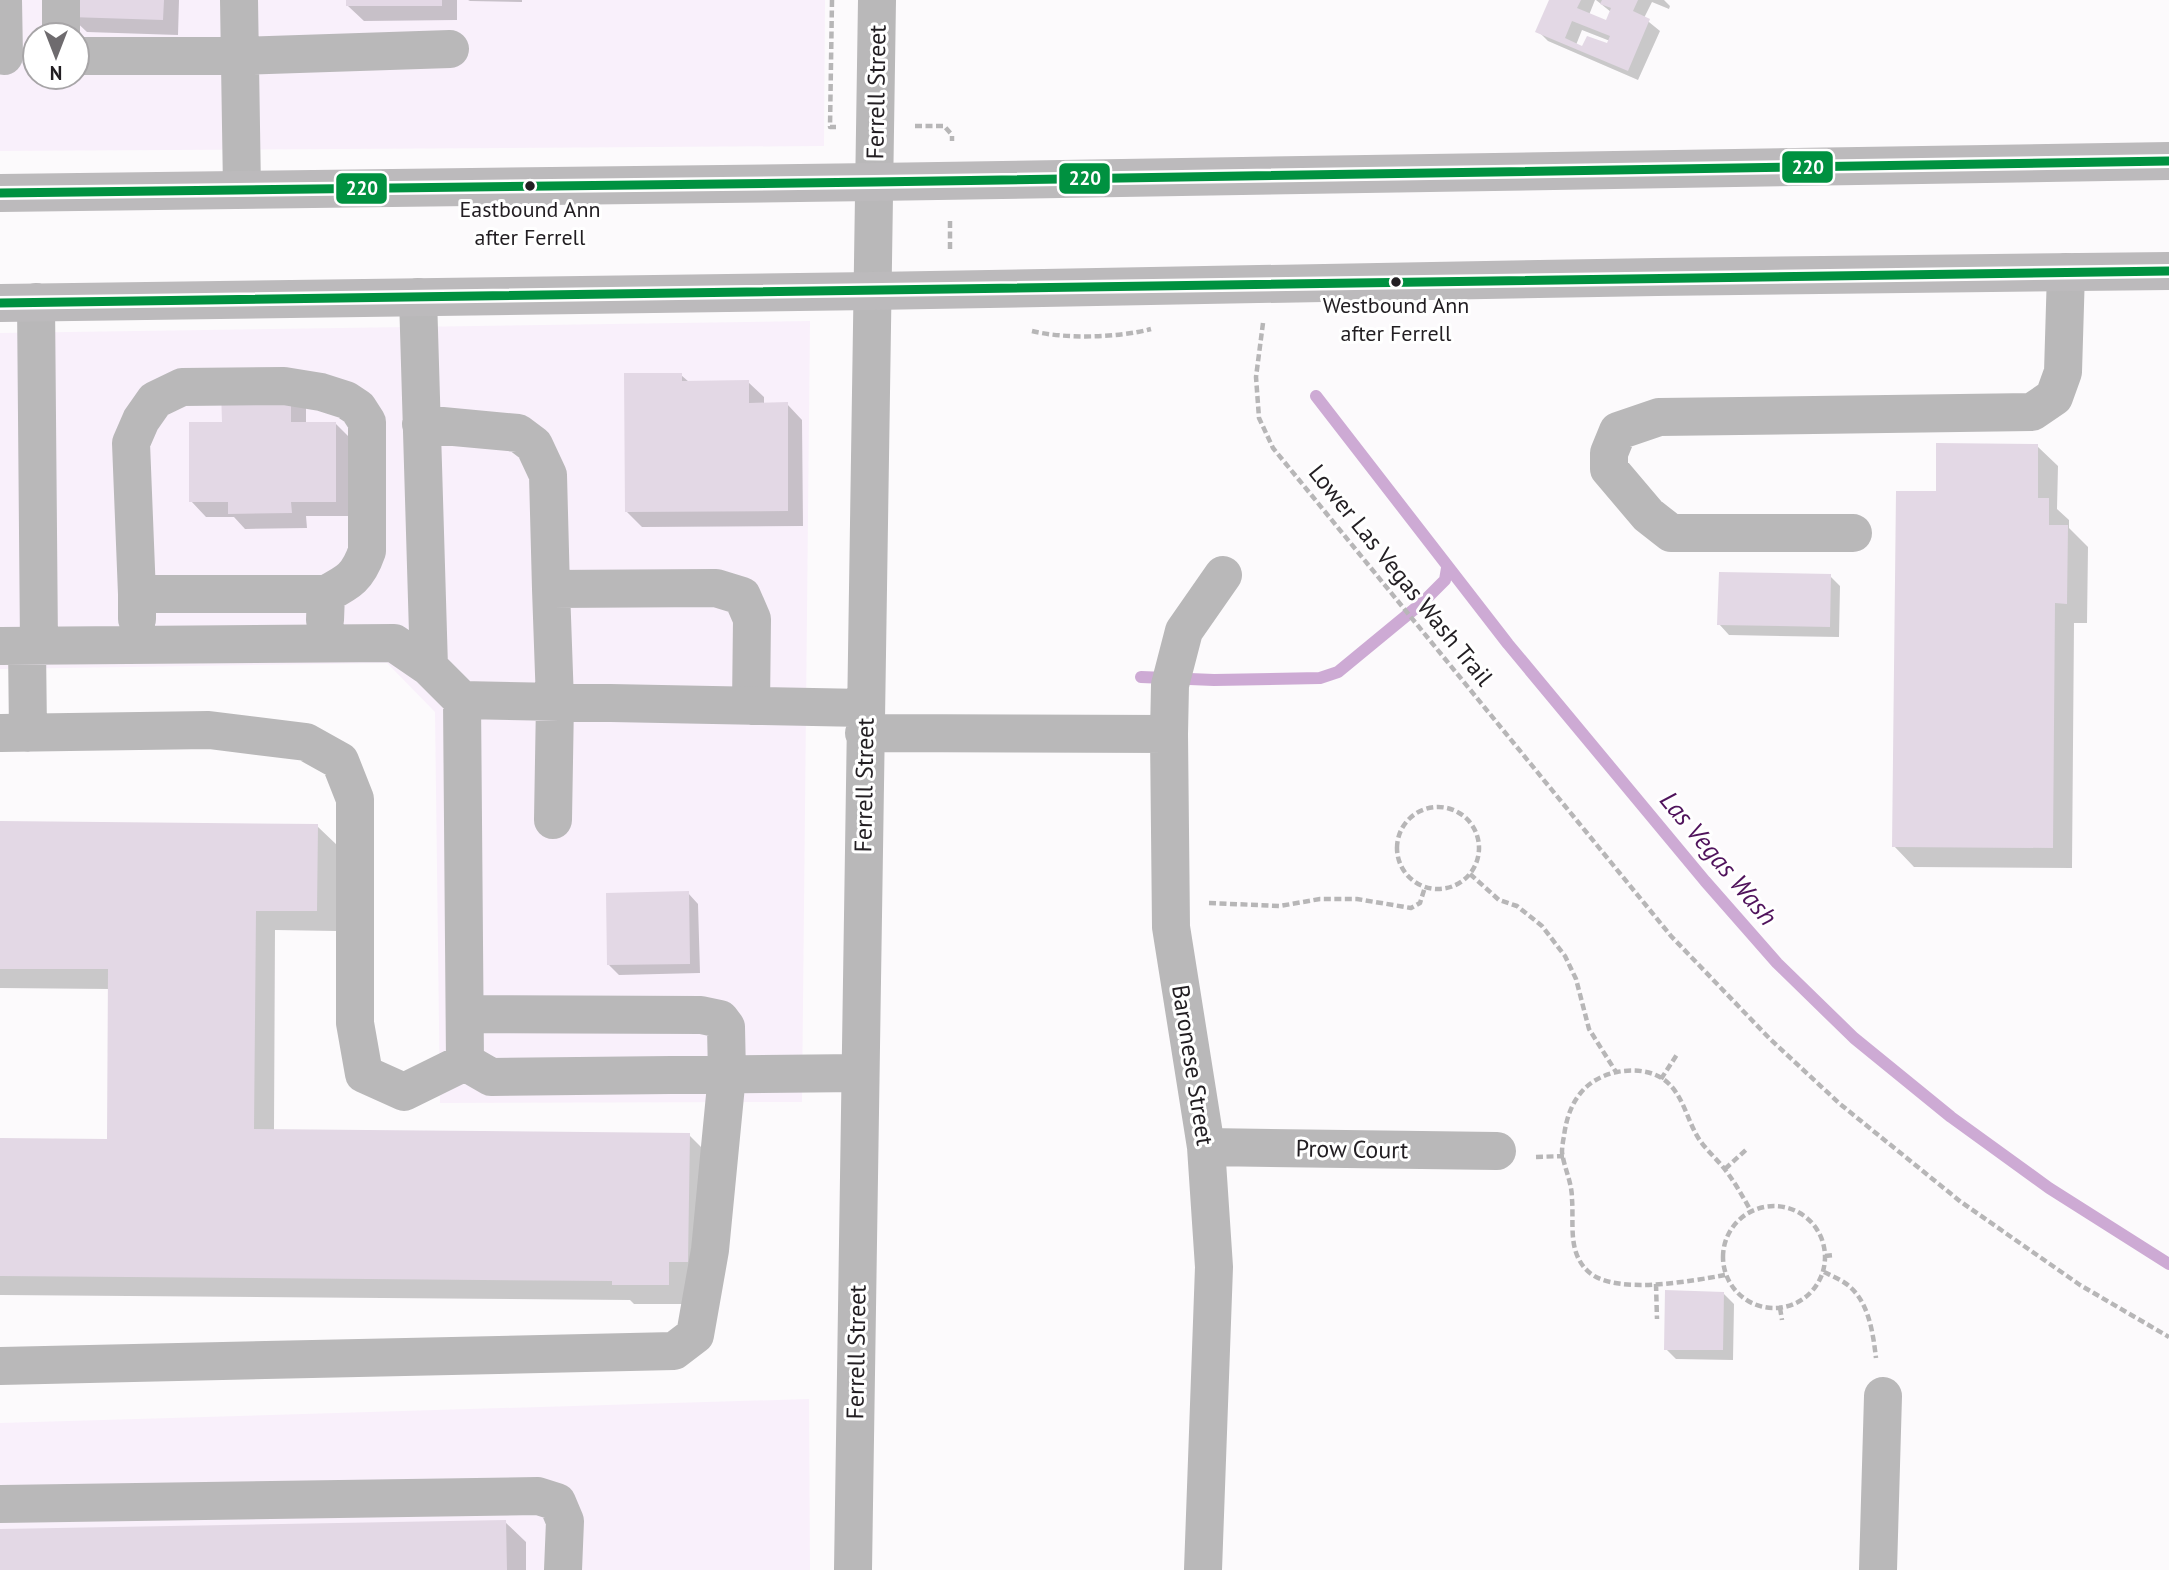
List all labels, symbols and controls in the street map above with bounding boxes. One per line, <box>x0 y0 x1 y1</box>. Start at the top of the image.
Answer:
north arrow <box>21 21 91 91</box>
street label: Ferrell Street <box>859 24 893 160</box>
text: N <box>50 61 62 85</box>
line badge: 220 <box>1781 150 1834 184</box>
text: 220 <box>1792 155 1824 179</box>
line badge: 220 <box>1058 162 1111 195</box>
text: 220 <box>1069 166 1101 190</box>
line badge: 220 <box>335 172 388 205</box>
text: 220 <box>346 176 378 200</box>
marker: Eastbound Ann after Ferrell <box>523 179 537 193</box>
place label: Eastbound Ann after Ferrell <box>460 195 600 251</box>
marker: Westbound Ann after Ferrell <box>1389 275 1403 289</box>
place label: Westbound Ann after Ferrell <box>1323 291 1469 347</box>
street label: Lower Las Vegas Wash Trail <box>1302 458 1500 692</box>
street label: Ferrell Street <box>847 717 881 853</box>
water label: Las Vegas Wash <box>1653 784 1785 932</box>
street label: Baronese Street <box>1165 982 1221 1148</box>
street label: Prow Court <box>1295 1133 1409 1165</box>
street label: Ferrell Street <box>839 1284 873 1420</box>

